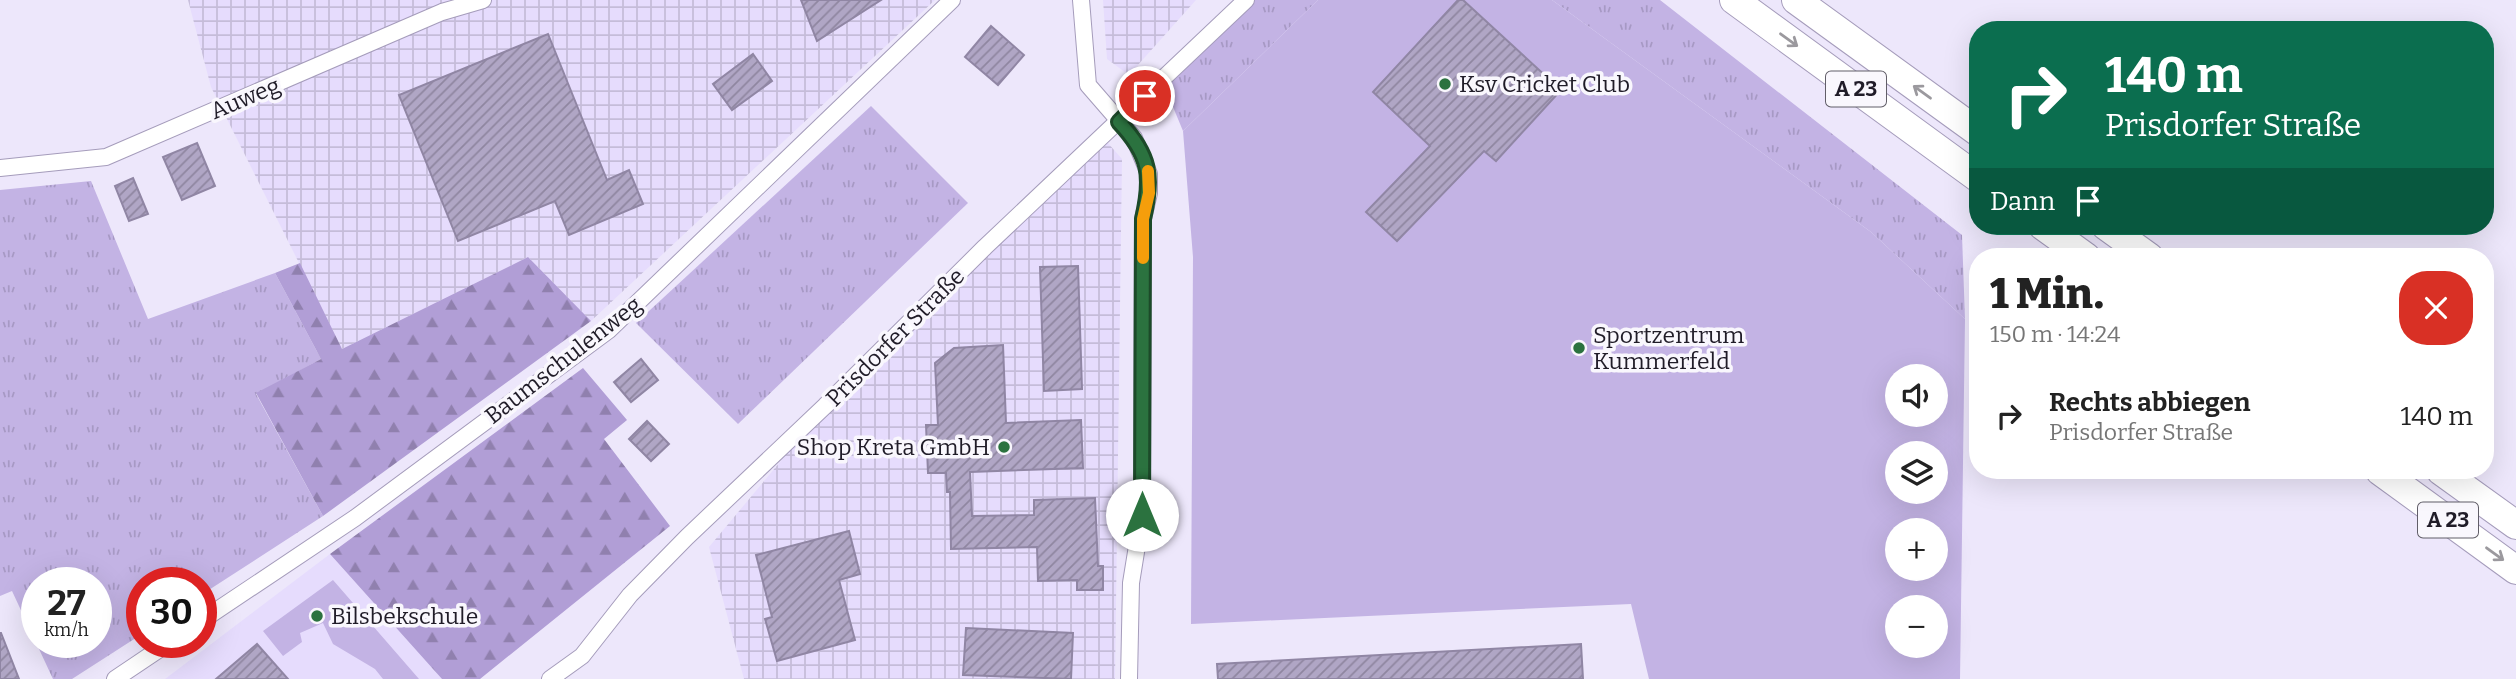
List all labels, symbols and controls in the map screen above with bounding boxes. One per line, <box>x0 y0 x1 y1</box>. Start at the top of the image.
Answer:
one-way arrow <box>1779 33 1798 47</box>
text: 140 m <box>2105 46 2243 105</box>
icon: right <box>1990 49 2081 140</box>
pin <box>1115 66 1175 126</box>
place label: Ksv Cricket Club <box>1459 70 1630 98</box>
street label: Auweg <box>206 71 284 125</box>
road number: A 23 <box>1826 72 1886 106</box>
marker: Ksv Cricket Club <box>1437 76 1453 92</box>
icon: arrive <box>1126 77 1164 115</box>
one-way arrow <box>1913 85 1932 99</box>
text: Prisdorfer Straße <box>2105 106 2361 144</box>
icon: arrive <box>2069 182 2107 220</box>
text: Dann <box>1990 186 2055 217</box>
street label: Prisdorfer Straße <box>820 262 970 412</box>
text: 1 Min. <box>1990 269 2104 319</box>
button: close <box>2399 271 2473 345</box>
street label: Baumschulenweg <box>479 290 647 430</box>
text: 150 m · 14:24 <box>1990 320 2121 348</box>
place label: Sportzentrum Kummerfeld <box>1593 321 1744 375</box>
marker: Sportzentrum Kummerfeld <box>1571 340 1587 356</box>
map controls <box>1885 364 1948 658</box>
button: sound <box>1885 364 1948 427</box>
text: Rechts abbiegen <box>2049 387 2251 418</box>
icon: right <box>1990 397 2028 435</box>
text: 140 m <box>2401 401 2473 432</box>
text: Prisdorfer Straße <box>2049 418 2233 446</box>
place label: Shop Kreta GmbH <box>796 433 990 461</box>
marker: Shop Kreta GmbH <box>996 439 1012 455</box>
button: layers <box>1885 441 1948 504</box>
position arrow <box>1105 478 1179 552</box>
road number: A 23 <box>2418 503 2478 538</box>
button: + <box>1885 518 1948 581</box>
one-way arrow <box>2485 546 2504 561</box>
speed limit sign: 30 <box>126 567 217 658</box>
text: 27 <box>47 582 86 624</box>
button: − <box>1885 595 1948 658</box>
place label: Bilsbekschule <box>331 602 478 630</box>
marker: Bilsbekschule <box>309 608 325 624</box>
text: km/h <box>44 619 89 641</box>

